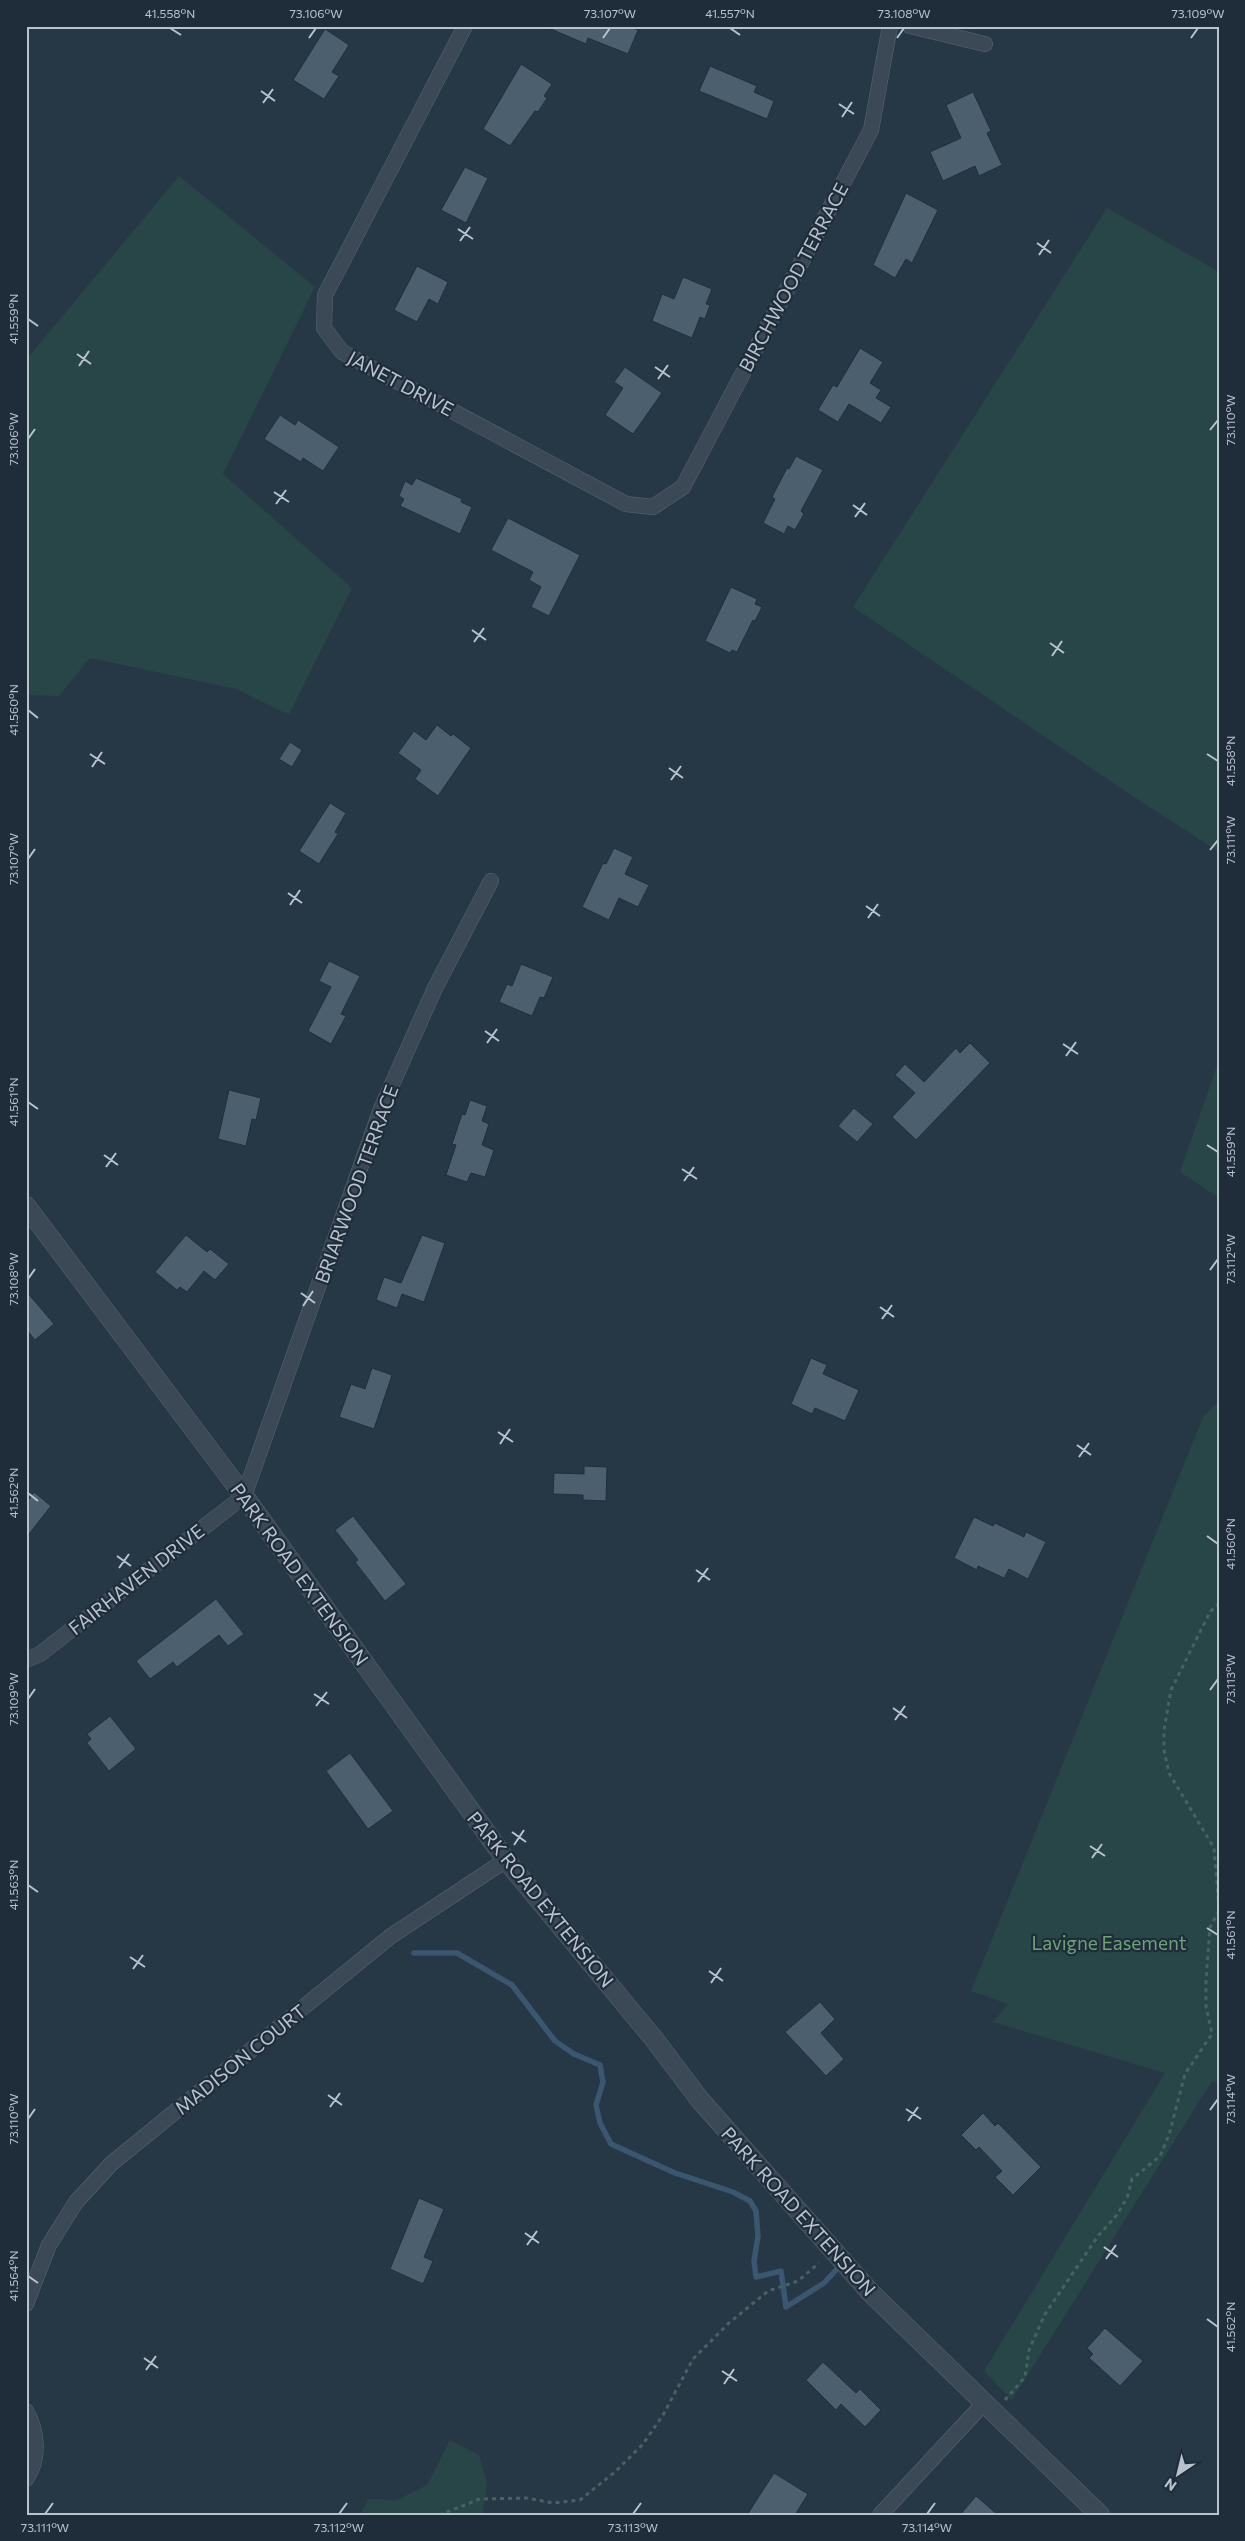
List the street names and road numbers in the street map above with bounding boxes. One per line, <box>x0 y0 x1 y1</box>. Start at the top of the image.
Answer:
street label: BIRCHWOOD TERRACE <box>733 179 853 375</box>
street label: JANET DRIVE <box>344 346 458 420</box>
street label: BRIARWOOD TERRACE <box>309 1082 403 1286</box>
street label: PARK ROAD EXTENSION <box>226 1478 374 1670</box>
street label: FAIRHAVEN DRIVE <box>64 1519 208 1639</box>
street label: PARK ROAD EXTENSION <box>463 1806 619 1992</box>
street label: MADISON COURT <box>170 1999 310 2119</box>
street label: PARK ROAD EXTENSION <box>717 2122 881 2300</box>

